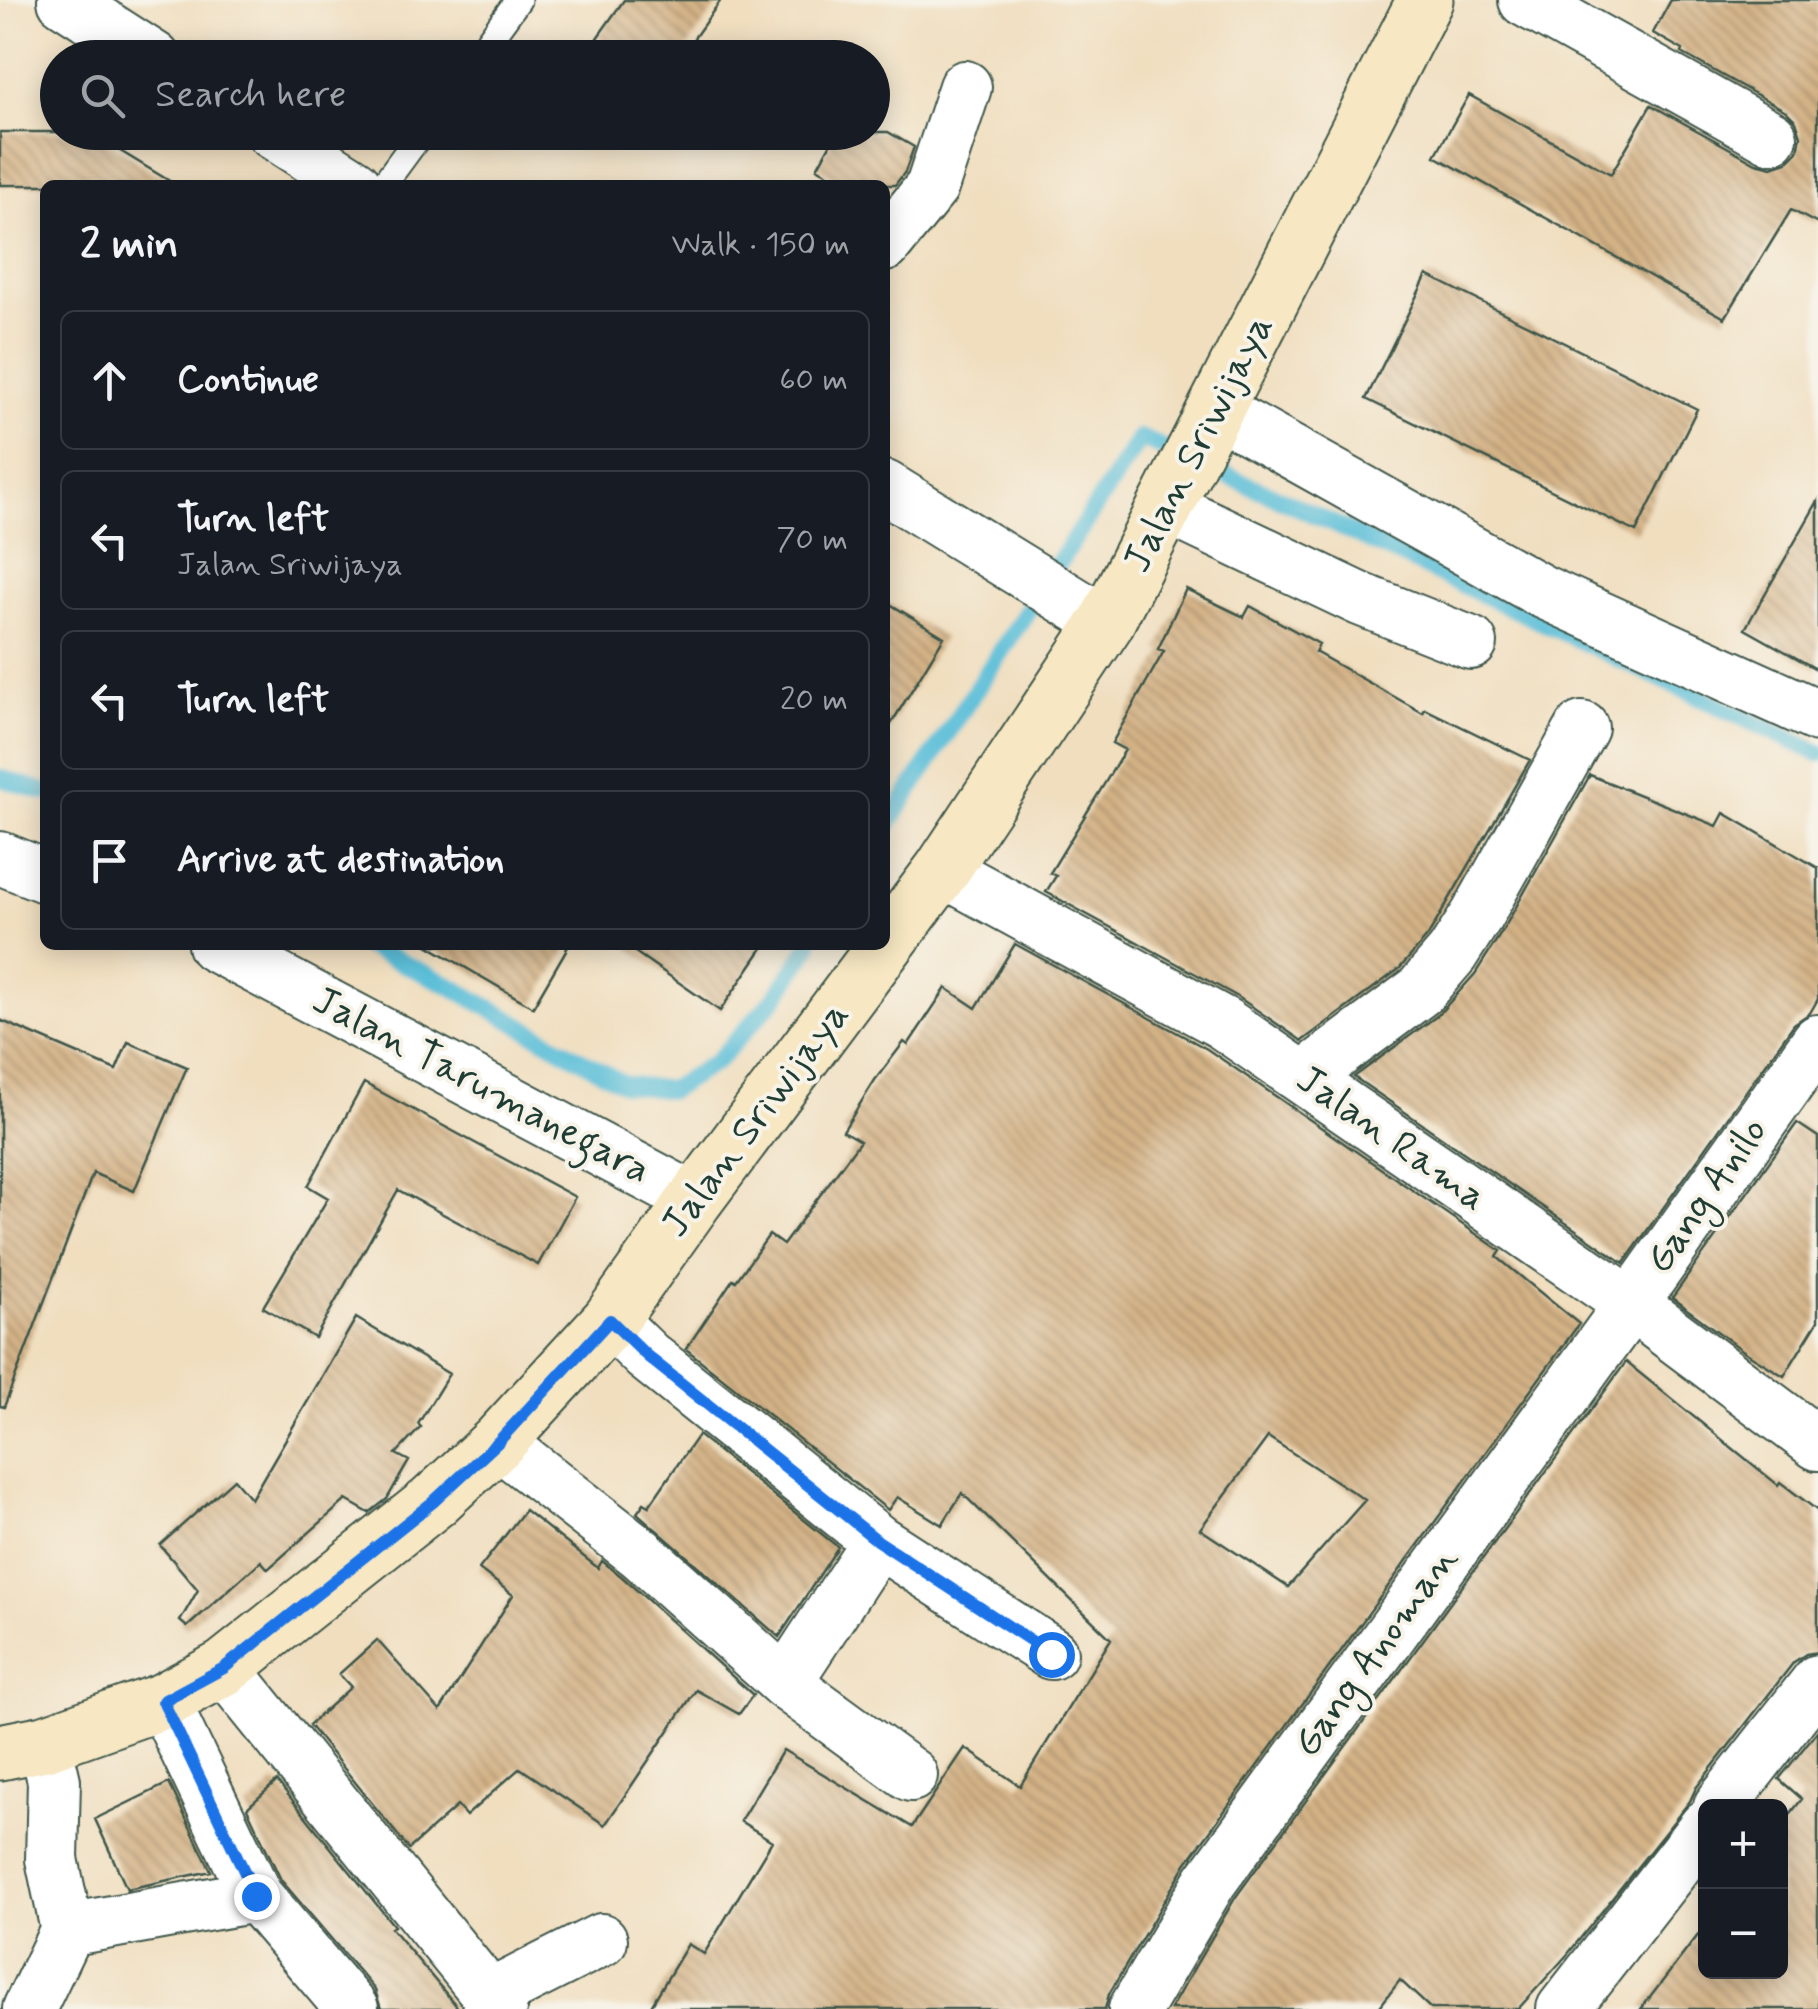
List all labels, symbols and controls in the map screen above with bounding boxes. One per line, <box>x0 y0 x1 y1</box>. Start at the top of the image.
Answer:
search box <box>40 40 890 150</box>
icon: search <box>75 68 130 123</box>
text: Search here <box>155 71 346 120</box>
text: 2 min <box>80 218 179 273</box>
text: Walk · 150 m <box>672 224 850 266</box>
street label: Jalan Sriwijaya <box>1112 306 1286 582</box>
icon: ahead <box>82 353 137 408</box>
text: Continue <box>177 356 319 405</box>
text: 60 m <box>779 359 848 401</box>
text: Turn left <box>177 495 329 544</box>
icon: left <box>82 513 137 568</box>
text: 70 m <box>776 519 848 561</box>
text: Jalan Sriwijaya <box>177 544 403 586</box>
icon: left <box>82 673 137 728</box>
text: Turn left <box>177 676 329 725</box>
text: 20 m <box>780 679 848 721</box>
icon: arrive <box>82 833 137 888</box>
text: Arrive at destination <box>177 836 504 885</box>
street label: Jalan Tarumanegara <box>301 975 659 1201</box>
street label: Jalan Sriwijaya <box>650 992 862 1248</box>
street label: Jalan Rama <box>1286 1054 1496 1224</box>
street label: Gang Anilo <box>1634 1108 1782 1286</box>
street label: Gang Anoman <box>1282 1536 1473 1770</box>
route start <box>1029 1632 1075 1678</box>
map controls <box>1698 1799 1788 1979</box>
button: + <box>1698 1799 1788 1889</box>
route end <box>234 1874 280 1920</box>
button: − <box>1698 1889 1788 1979</box>

